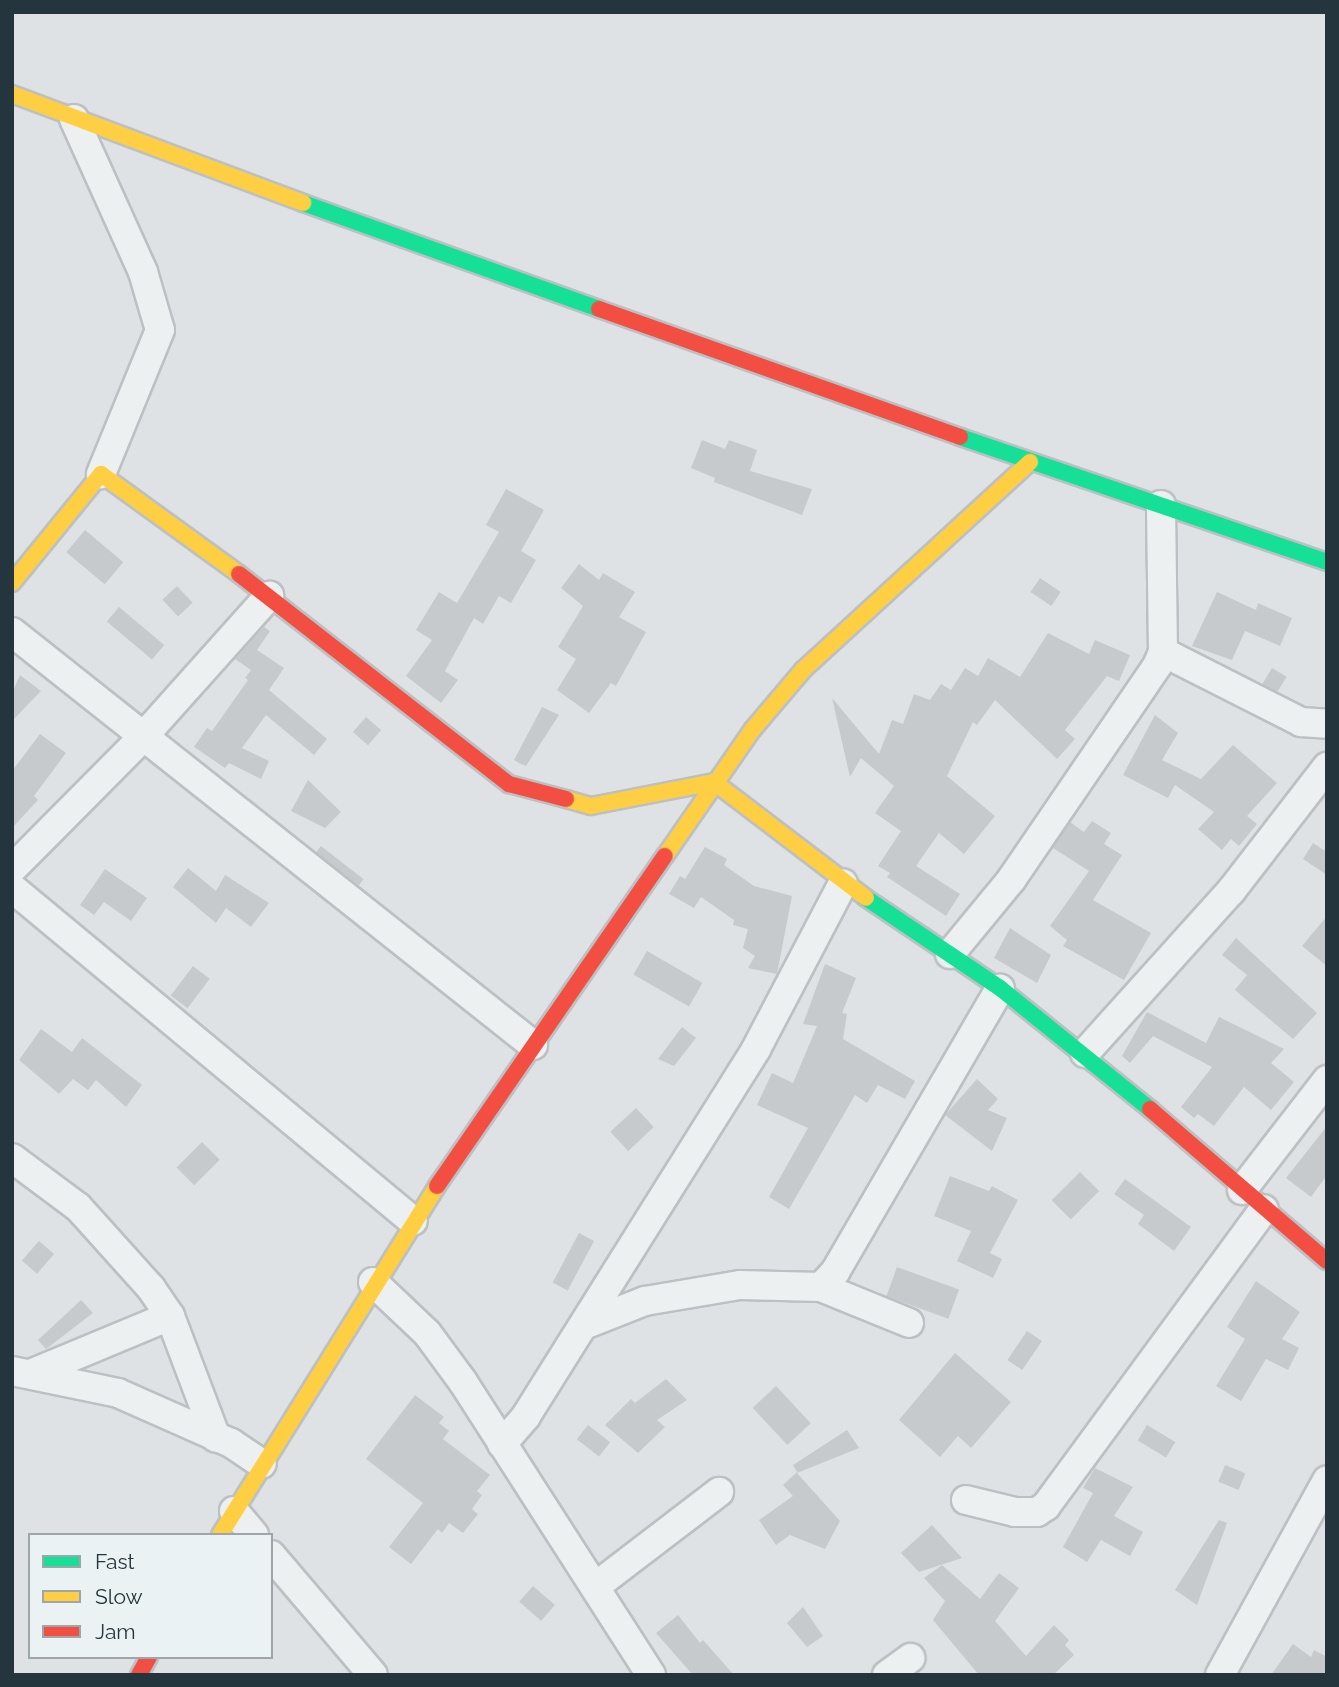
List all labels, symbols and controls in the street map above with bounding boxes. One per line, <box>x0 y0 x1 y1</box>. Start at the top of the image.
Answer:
legend <box>28 1533 273 1659</box>
text: Fast <box>95 1549 135 1574</box>
text: Slow <box>95 1584 143 1609</box>
text: Jam <box>95 1619 136 1644</box>

